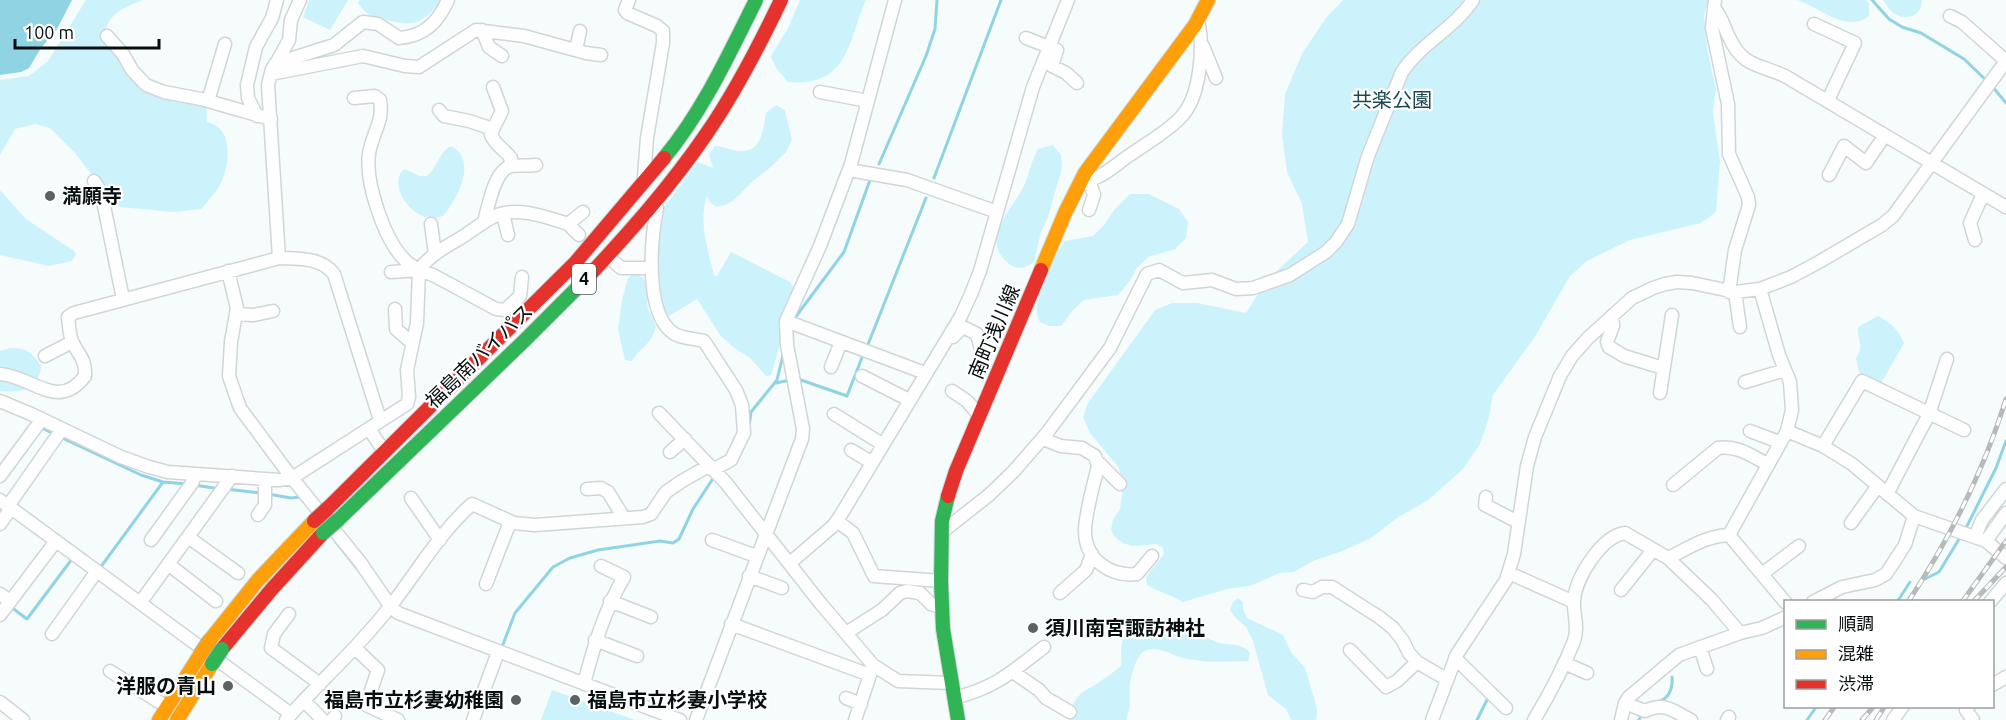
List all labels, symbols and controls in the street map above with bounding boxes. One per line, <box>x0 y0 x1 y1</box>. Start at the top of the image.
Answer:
scale bar <box>15 12 159 50</box>
text: 100 m <box>24 22 74 42</box>
park label: 共楽公園 <box>1352 88 1432 111</box>
place label: 満願寺 <box>62 184 122 207</box>
marker: 満願寺 <box>43 189 57 203</box>
road number: 4 <box>572 264 596 294</box>
street label: 南町浅川線 <box>963 281 1024 382</box>
street label: 福島南バイパス <box>420 299 537 412</box>
legend <box>1784 600 1994 708</box>
text: 順調 <box>1838 613 1874 633</box>
place label: 須川南宮諏訪神社 <box>1045 616 1205 639</box>
marker: 須川南宮諏訪神社 <box>1026 621 1040 635</box>
text: 混雑 <box>1838 643 1874 663</box>
text: 渋滞 <box>1838 673 1874 693</box>
place label: 洋服の青山 <box>116 674 216 697</box>
marker: 洋服の青山 <box>221 679 235 693</box>
place label: 福島市立杉妻幼稚園 <box>324 688 504 711</box>
place label: 福島市立杉妻小学校 <box>587 688 767 711</box>
marker: 福島市立杉妻幼稚園 <box>509 693 523 707</box>
marker: 福島市立杉妻小学校 <box>568 693 582 707</box>

